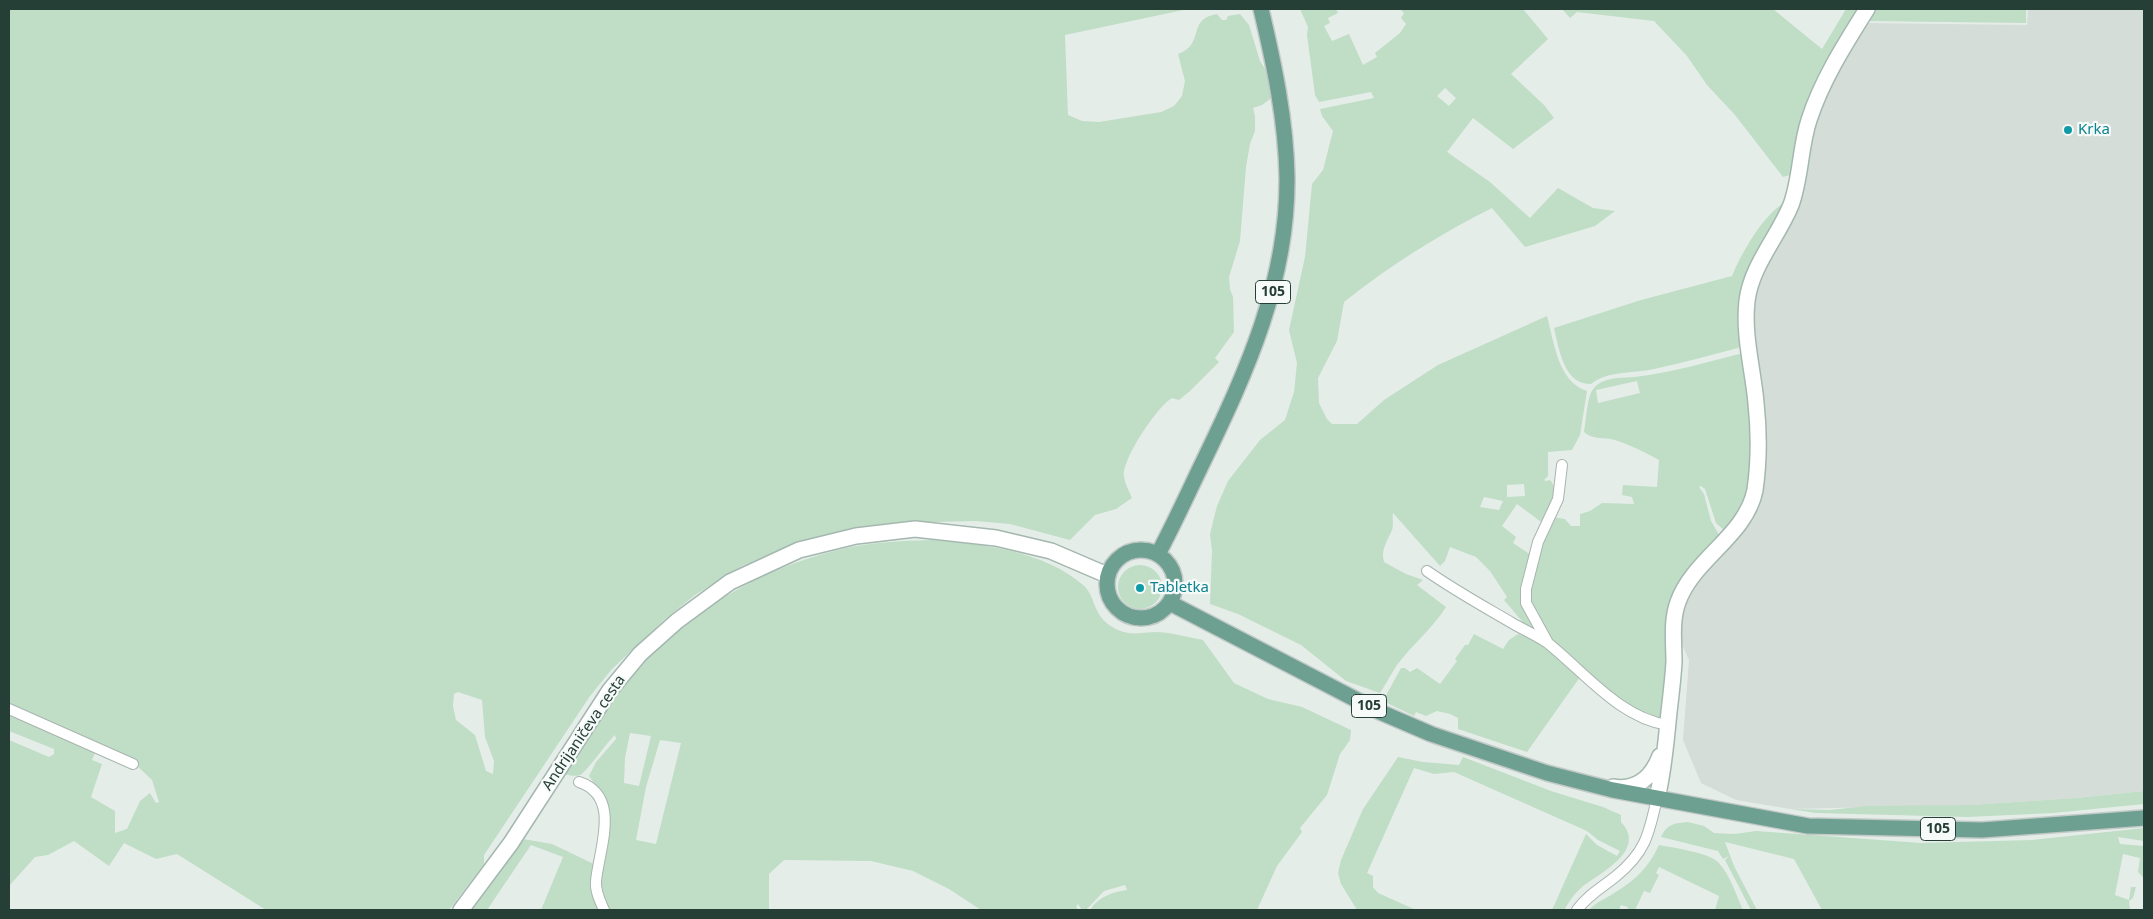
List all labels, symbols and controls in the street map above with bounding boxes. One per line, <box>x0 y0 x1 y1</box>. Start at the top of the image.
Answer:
place label: Krka <box>2078 121 2110 139</box>
marker: Krka <box>2062 124 2074 136</box>
road number: 105 <box>1256 280 1290 304</box>
place label: Tabletka <box>1150 579 1209 597</box>
marker: Tabletka <box>1134 582 1146 594</box>
street label: Andrijaničeva cesta <box>539 672 629 794</box>
road number: 105 <box>1352 694 1386 718</box>
road number: 105 <box>1920 818 1956 841</box>

